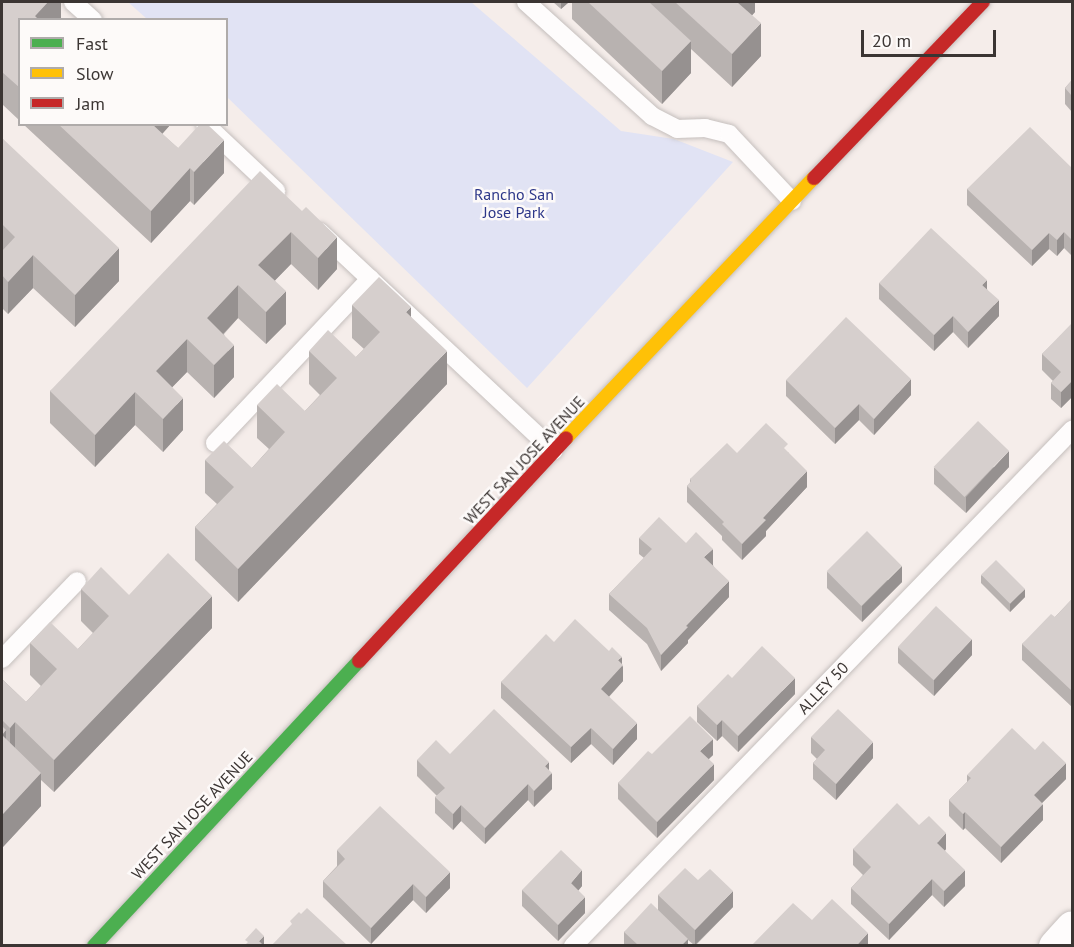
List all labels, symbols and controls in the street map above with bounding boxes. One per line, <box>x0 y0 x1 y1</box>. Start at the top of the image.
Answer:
legend <box>18 18 228 126</box>
scale bar <box>864 18 999 56</box>
text: 20 m <box>872 29 911 52</box>
text: Fast <box>76 32 108 55</box>
text: Slow <box>76 62 114 85</box>
text: Jam <box>76 92 105 115</box>
park label: Rancho San Jose Park <box>474 184 554 222</box>
street label: WEST SAN JOSE AVENUE <box>459 392 589 528</box>
street label: ALLEY 50 <box>793 658 853 718</box>
street label: WEST SAN JOSE AVENUE <box>127 747 257 883</box>

